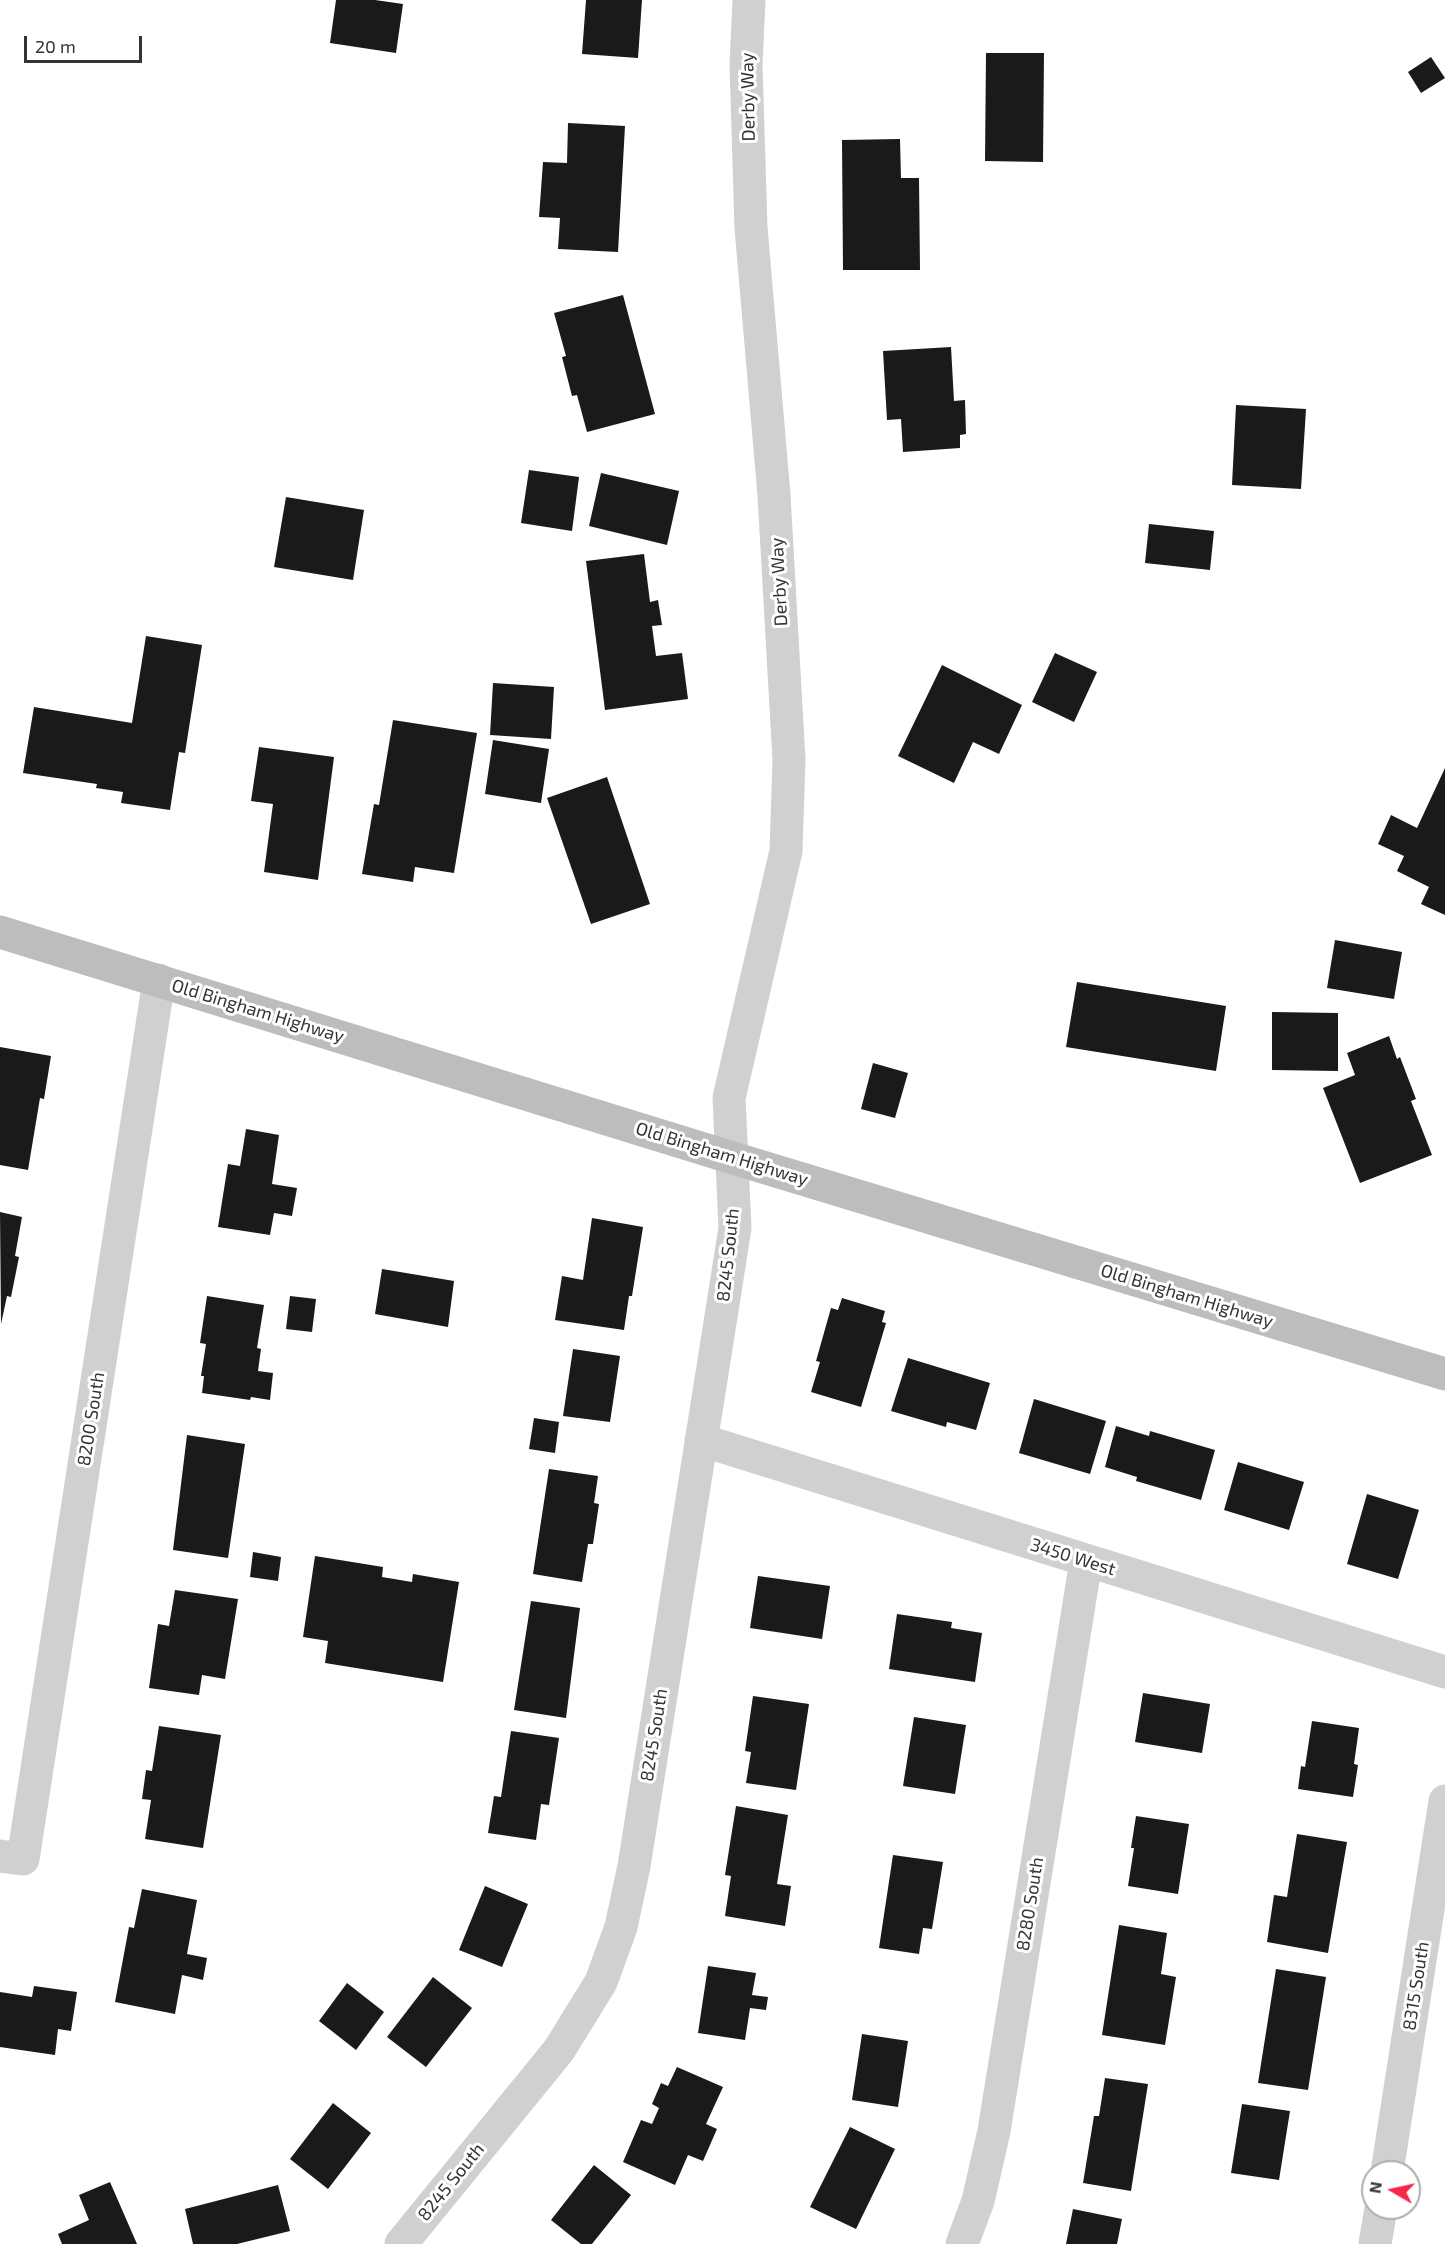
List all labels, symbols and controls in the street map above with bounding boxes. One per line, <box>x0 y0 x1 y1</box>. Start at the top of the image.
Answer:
scale bar <box>27 24 146 62</box>
text: 20 m <box>35 35 76 57</box>
street label: Derby Way <box>736 52 760 142</box>
street label: Derby Way <box>766 537 792 627</box>
street label: Old Bingham Highway <box>169 974 347 1048</box>
street label: Old Bingham Highway <box>633 1117 811 1191</box>
street label: 8245 South <box>712 1207 744 1303</box>
street label: Old Bingham Highway <box>1098 1259 1276 1333</box>
street label: 8200 South <box>73 1371 109 1467</box>
street label: 3450 West <box>1028 1534 1118 1580</box>
street label: 8245 South <box>636 1687 672 1783</box>
street label: 8280 South <box>1012 1856 1048 1952</box>
street label: 8315 South <box>1398 1940 1434 2032</box>
street label: 8245 South <box>413 2139 489 2225</box>
north arrow <box>1361 2160 1421 2220</box>
text: N <box>1364 2180 1385 2195</box>

